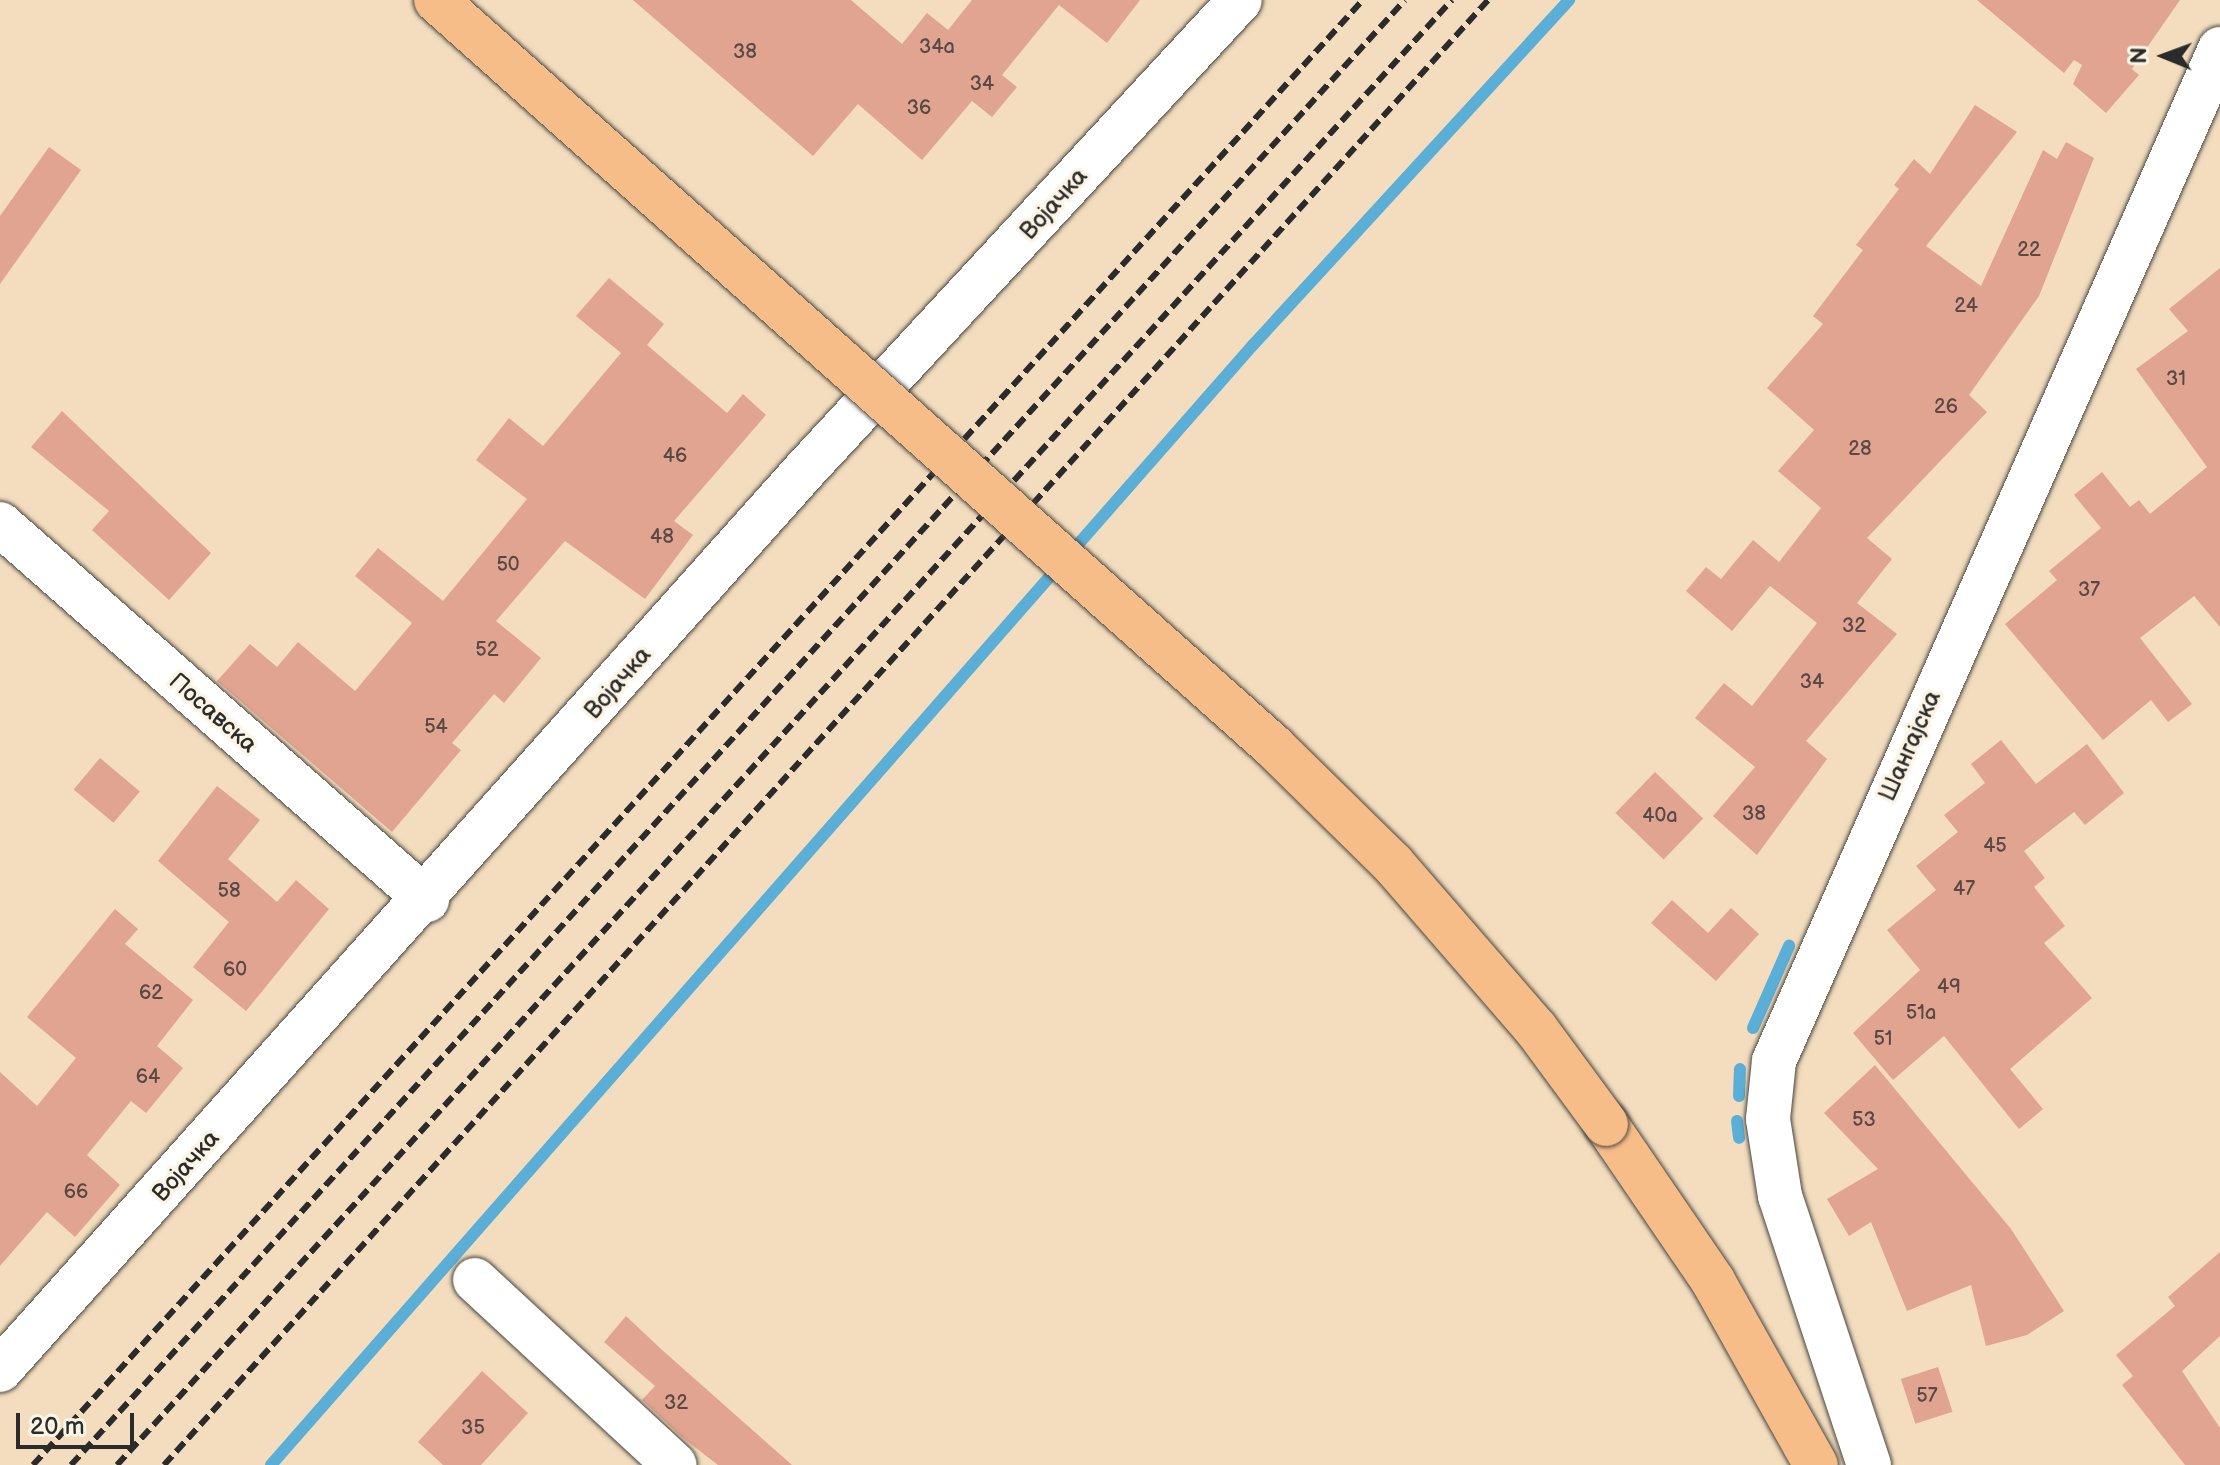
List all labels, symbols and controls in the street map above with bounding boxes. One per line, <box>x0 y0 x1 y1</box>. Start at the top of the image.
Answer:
north arrow <box>2124 16 2204 96</box>
house number: 34a <box>919 35 955 59</box>
house number: 38 <box>733 40 757 64</box>
text: N <box>2126 47 2153 64</box>
house number: 34 <box>970 72 994 96</box>
house number: 36 <box>907 96 931 120</box>
street label: Војачка <box>1014 162 1094 246</box>
house number: 22 <box>2017 238 2041 262</box>
house number: 24 <box>1954 294 1978 318</box>
house number: 31 <box>2166 367 2186 391</box>
house number: 26 <box>1934 395 1958 419</box>
house number: 28 <box>1848 437 1872 461</box>
house number: 46 <box>663 444 687 468</box>
house number: 48 <box>650 525 674 549</box>
house number: 50 <box>496 553 520 577</box>
house number: 37 <box>2078 578 2100 602</box>
house number: 32 <box>1842 614 1866 638</box>
house number: 52 <box>475 638 499 662</box>
street label: Војачка <box>579 641 657 725</box>
street label: Посавска <box>163 667 263 759</box>
house number: 34 <box>1800 670 1824 694</box>
street label: Шангајска <box>1873 686 1947 806</box>
house number: 54 <box>424 715 448 739</box>
house number: 38 <box>1742 802 1766 826</box>
house number: 40a <box>1642 804 1678 828</box>
house number: 45 <box>1983 834 2007 858</box>
house number: 47 <box>1953 877 1975 901</box>
house number: 58 <box>217 879 241 903</box>
house number: 60 <box>223 958 247 982</box>
house number: 49 <box>1937 975 1961 999</box>
house number: 62 <box>139 981 163 1005</box>
house number: 51a <box>1906 1001 1936 1025</box>
house number: 51 <box>1873 1027 1893 1051</box>
house number: 64 <box>136 1065 160 1089</box>
house number: 53 <box>1852 1108 1876 1132</box>
street label: Војачка <box>146 1124 226 1208</box>
house number: 66 <box>64 1180 88 1204</box>
house number: 57 <box>1916 1384 1938 1408</box>
house number: 32 <box>664 1391 688 1415</box>
scale bar <box>20 1397 138 1447</box>
text: 20 m <box>30 1412 85 1441</box>
house number: 35 <box>461 1416 485 1440</box>

